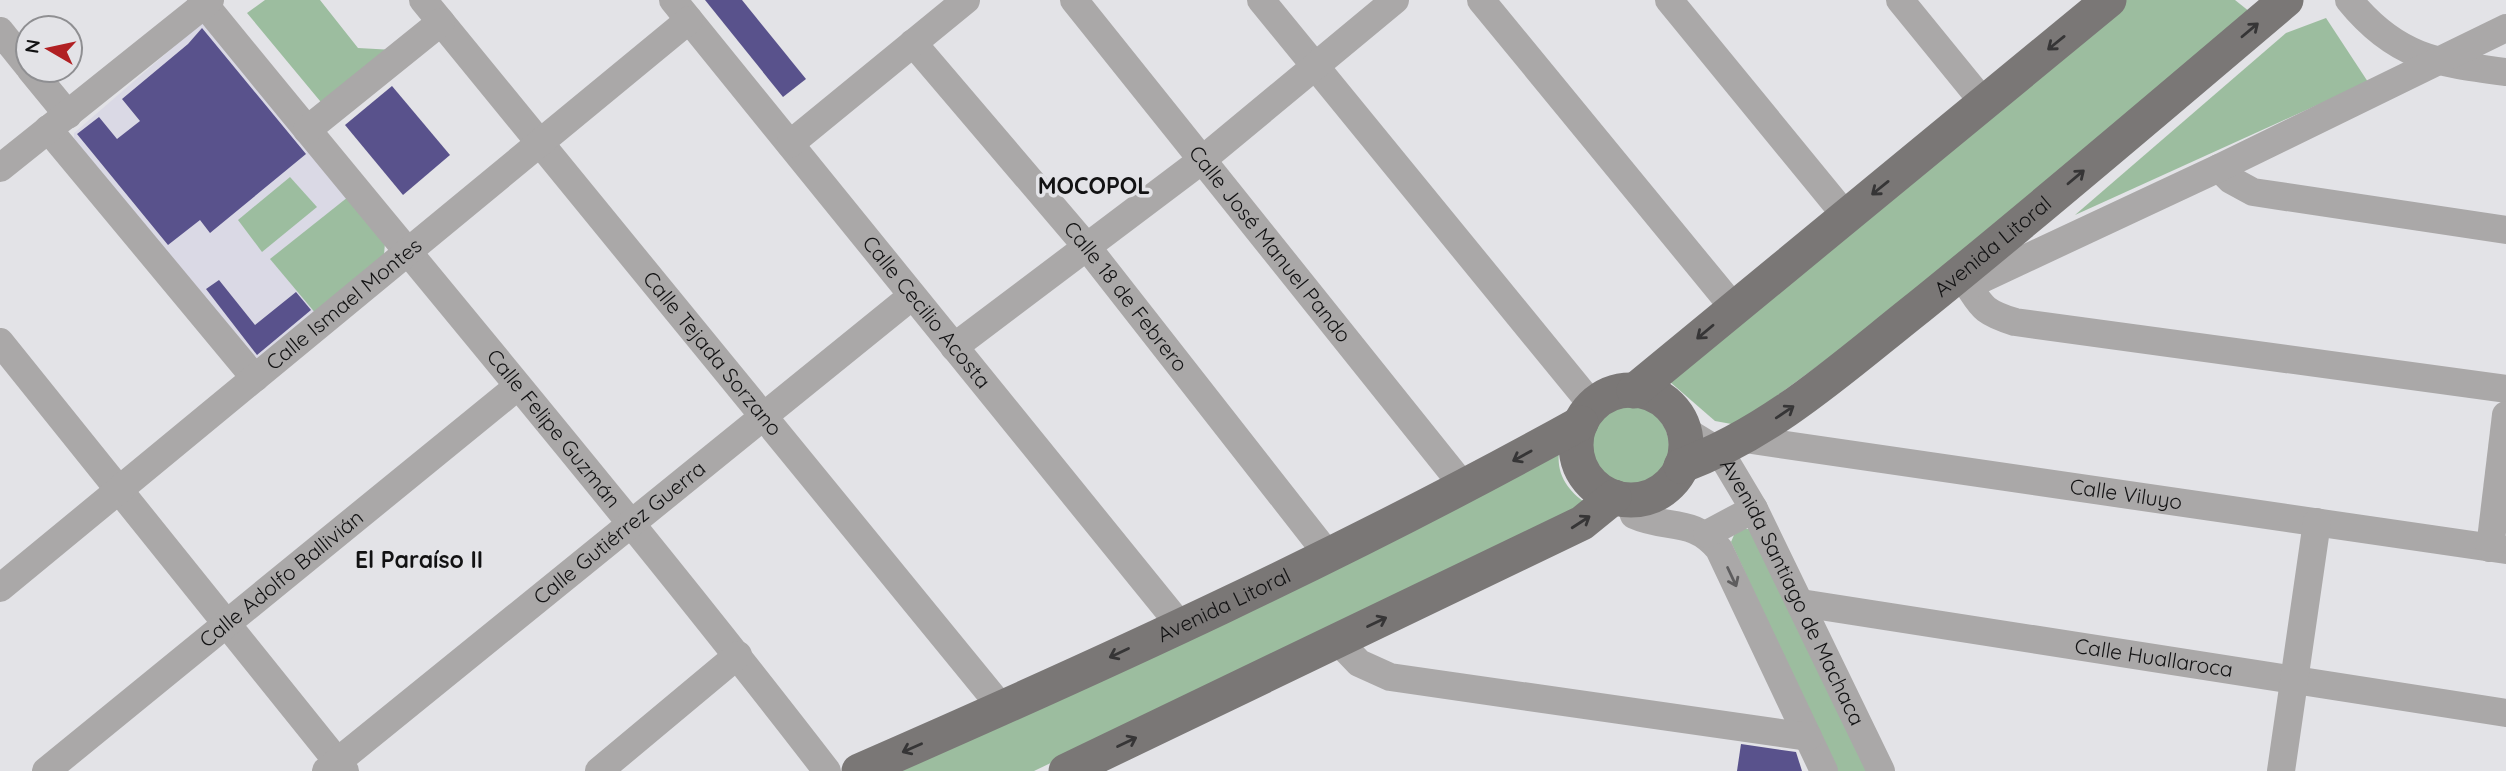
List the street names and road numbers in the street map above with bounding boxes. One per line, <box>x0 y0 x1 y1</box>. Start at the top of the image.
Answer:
street label: Calle José Manuel Pando <box>1184 140 1357 347</box>
street label: Avenida Litoral <box>1928 190 2056 302</box>
street label: Calle 18 de Febrero <box>1059 215 1194 377</box>
street label: Calle Cecilio Acosta <box>857 230 997 393</box>
street label: Calle Ismael Montes <box>260 232 427 375</box>
street label: Calle Tejada Sorzano <box>638 265 788 441</box>
street label: Calle Felipe Guzmán <box>482 344 627 513</box>
street label: Avenida Santiago de Machaca <box>1715 453 1871 729</box>
street label: Calle Gutiérrez Guerra <box>528 455 710 610</box>
street label: Calle Viluyo <box>2068 473 2184 515</box>
street label: Calle Adolfo Ballivián <box>194 504 368 653</box>
street label: Avenida Litoral <box>1153 562 1295 647</box>
street label: Calle Huallaroca <box>2073 632 2235 682</box>

